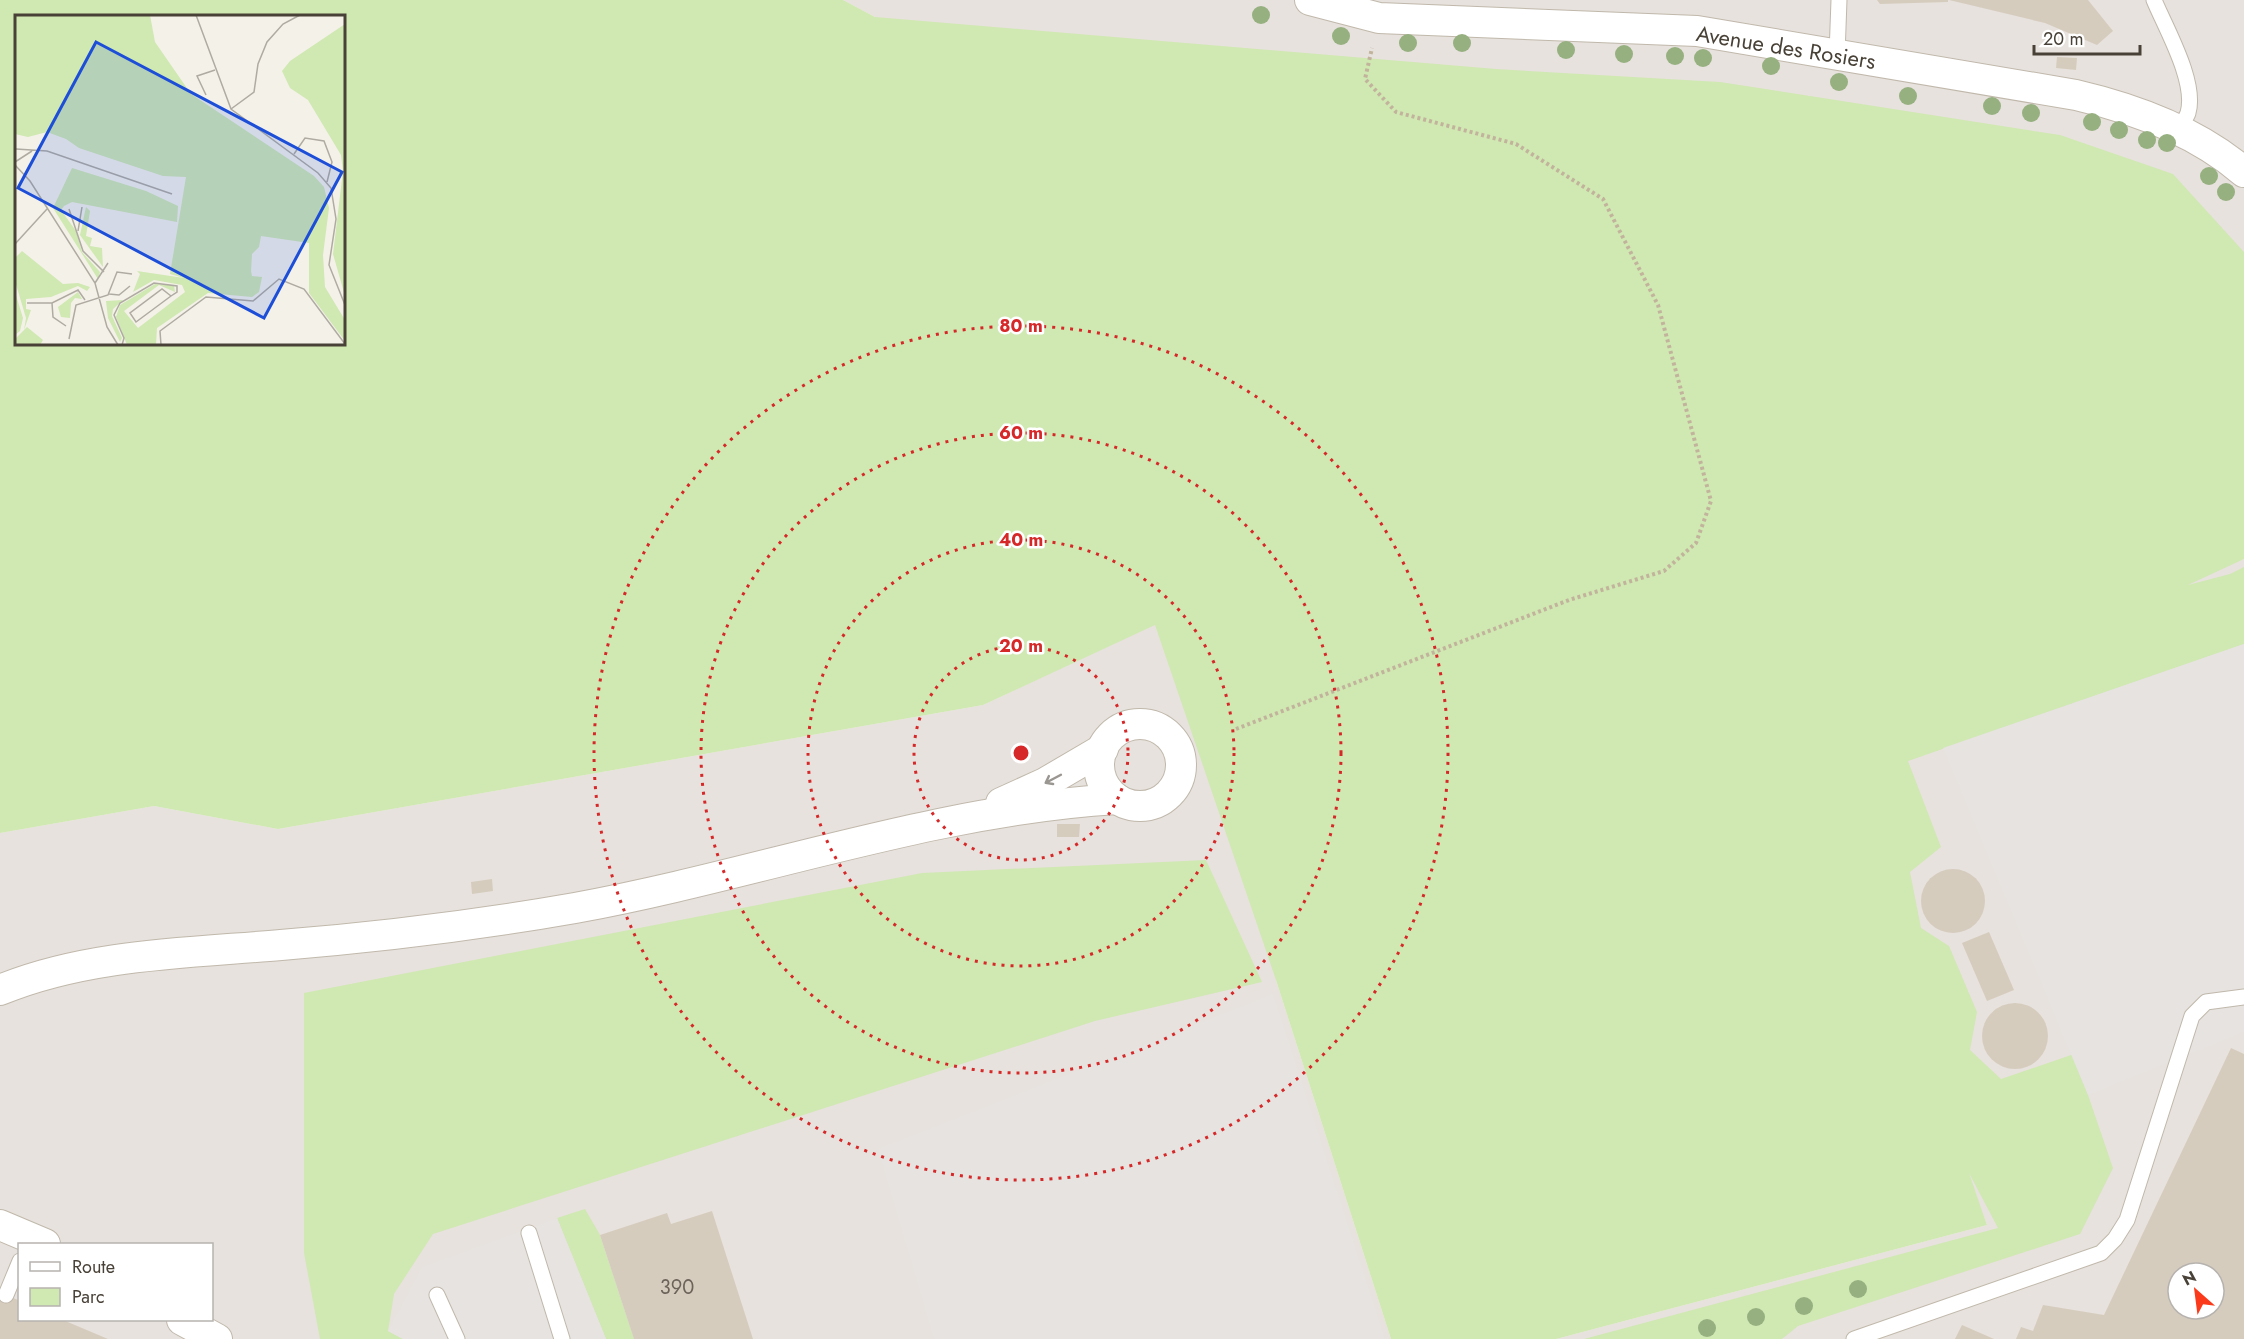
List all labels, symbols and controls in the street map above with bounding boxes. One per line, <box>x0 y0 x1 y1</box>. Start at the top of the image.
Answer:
inset map <box>15 15 345 345</box>
street label: Avenue des Rosiers <box>1694 17 1878 77</box>
scale bar <box>2034 18 2140 56</box>
text: 20 m <box>2043 26 2083 52</box>
text: 80 m <box>999 313 1043 339</box>
text: 60 m <box>999 420 1043 446</box>
text: 40 m <box>999 527 1043 553</box>
text: 20 m <box>999 633 1043 659</box>
centre of rings <box>1011 743 1031 763</box>
one-way arrow <box>1045 773 1062 785</box>
legend <box>18 1243 213 1321</box>
text: Route <box>72 1254 115 1280</box>
north arrow <box>2166 1261 2226 1321</box>
text: N <box>2178 1265 2200 1291</box>
house number: 390 <box>660 1273 694 1302</box>
text: Parc <box>72 1284 105 1310</box>

